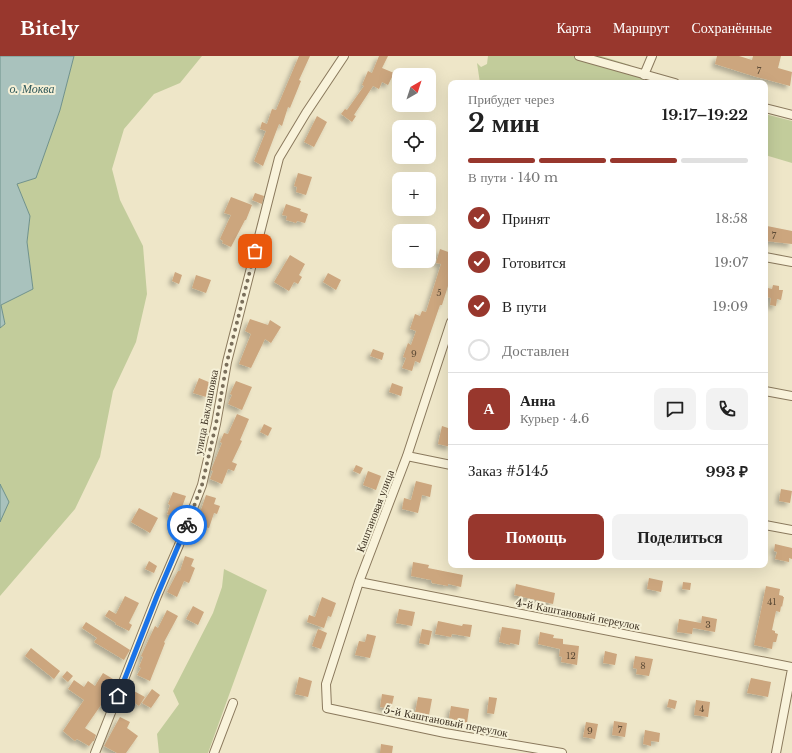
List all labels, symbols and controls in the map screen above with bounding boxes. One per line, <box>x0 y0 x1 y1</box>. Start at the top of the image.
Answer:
text: Bitely <box>20 17 79 40</box>
text: Карта <box>556 19 591 37</box>
text: Маршрут <box>613 19 669 37</box>
text: Сохранённые <box>691 19 772 37</box>
house number: 7 <box>757 65 762 76</box>
north arrow <box>392 68 436 112</box>
map controls <box>392 68 436 268</box>
water label: о. Моква <box>9 81 55 96</box>
text: Прибудет через <box>468 91 554 108</box>
text: 19:17–19:22 <box>662 105 748 124</box>
text: 2 мин <box>468 107 540 139</box>
button: locate <box>392 120 436 164</box>
text: В пути · 140 m <box>468 169 558 186</box>
button: + <box>392 172 436 216</box>
icon: check <box>468 207 490 229</box>
text: Принят <box>502 209 550 228</box>
text: 18:58 <box>715 210 748 227</box>
button: − <box>392 224 436 268</box>
house number: 7 <box>772 230 777 241</box>
pin <box>238 234 272 268</box>
icon: bag <box>244 240 266 262</box>
icon: check <box>468 251 490 273</box>
text: Готовится <box>502 253 566 272</box>
text: 19:07 <box>714 254 748 271</box>
house number: 5 <box>436 287 442 298</box>
icon: check <box>468 295 490 317</box>
text: В пути <box>502 297 546 316</box>
text: 19:09 <box>712 298 748 315</box>
text: Доставлен <box>502 341 569 360</box>
house number: 9 <box>411 348 417 359</box>
street label: улица Баклашовка <box>191 368 221 456</box>
button: chat <box>654 388 696 430</box>
button: phone <box>706 388 748 430</box>
text: Анна <box>520 391 556 410</box>
text: А <box>484 399 494 418</box>
text: Курьер · 4.6 <box>520 410 589 427</box>
text: Заказ #5145 <box>468 461 549 480</box>
text: 993 ₽ <box>706 462 748 481</box>
street label: Каштановая улица <box>353 468 397 554</box>
courier <box>167 505 207 545</box>
icon: bike <box>176 514 198 536</box>
button: Помощь <box>468 514 604 560</box>
button: Поделиться <box>612 514 748 560</box>
street label: 4-й Каштановый переулок <box>515 595 642 633</box>
house number: 41 <box>767 596 777 607</box>
house number: 3 <box>705 619 711 630</box>
house number: 12 <box>566 650 576 661</box>
house number: 8 <box>640 660 646 671</box>
pin <box>101 679 135 713</box>
icon: home <box>107 685 129 707</box>
street label: 5-й Каштановый переулок <box>383 702 510 740</box>
house number: 4 <box>699 703 705 714</box>
house number: 7 <box>618 724 623 735</box>
house number: 9 <box>587 725 593 736</box>

